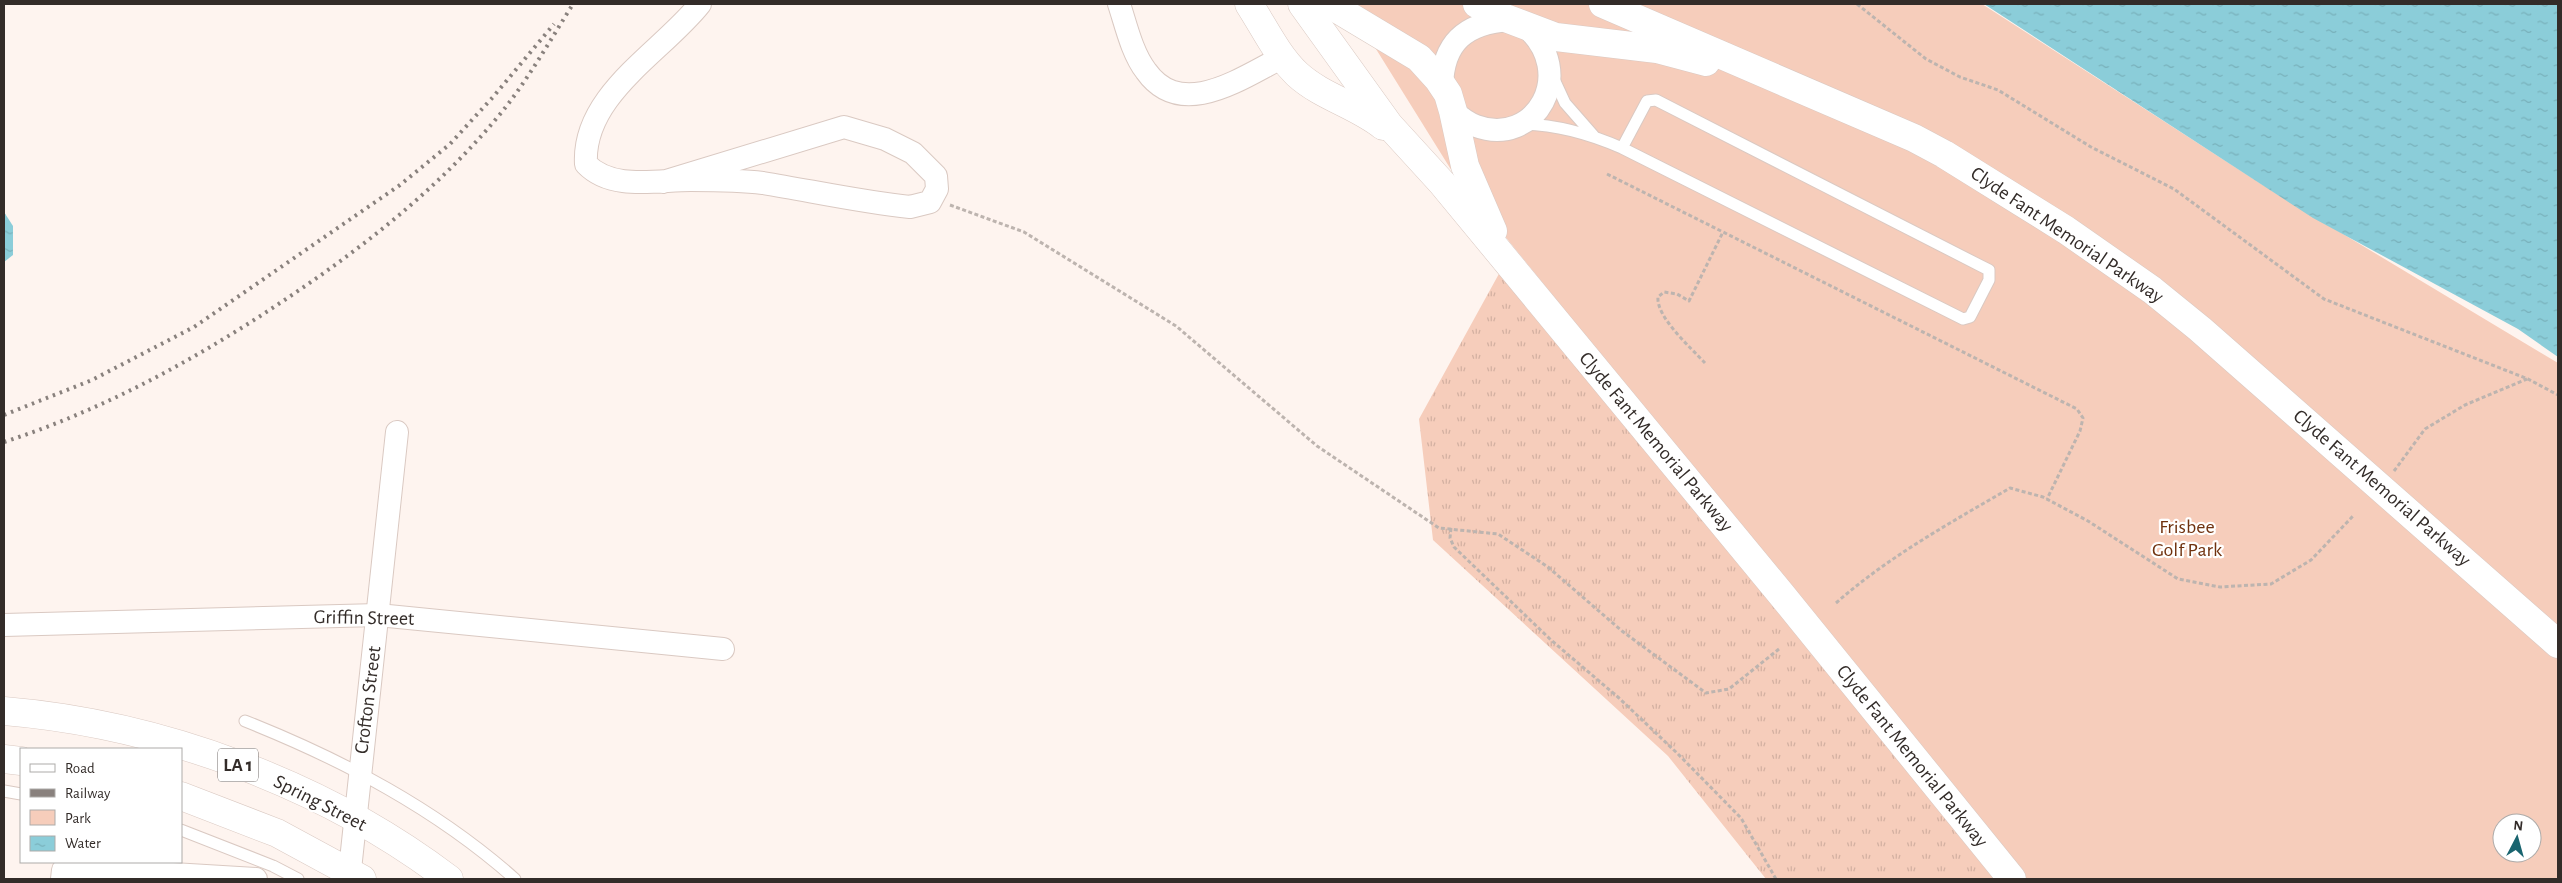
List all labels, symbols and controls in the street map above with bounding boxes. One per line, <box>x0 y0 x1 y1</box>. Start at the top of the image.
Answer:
street label: Clyde Fant Memorial Parkway <box>1967 163 2167 307</box>
street label: Clyde Fant Memorial Parkway <box>1575 348 1737 536</box>
street label: Clyde Fant Memorial Parkway <box>2289 406 2475 571</box>
park label: Frisbee Golf Park <box>2152 517 2222 560</box>
street label: Griffin Street <box>313 607 415 629</box>
street label: Crofton Street <box>351 644 385 755</box>
street label: Clyde Fant Memorial Parkway <box>1833 661 1992 851</box>
legend <box>20 748 182 863</box>
road number: LA 1 <box>218 748 258 782</box>
text: Road <box>65 761 95 776</box>
street label: Spring Street <box>270 771 370 835</box>
text: Railway <box>65 786 111 801</box>
text: Park <box>65 811 91 826</box>
north arrow <box>2492 813 2542 863</box>
text: N <box>2513 819 2524 834</box>
text: Water <box>65 836 101 851</box>

